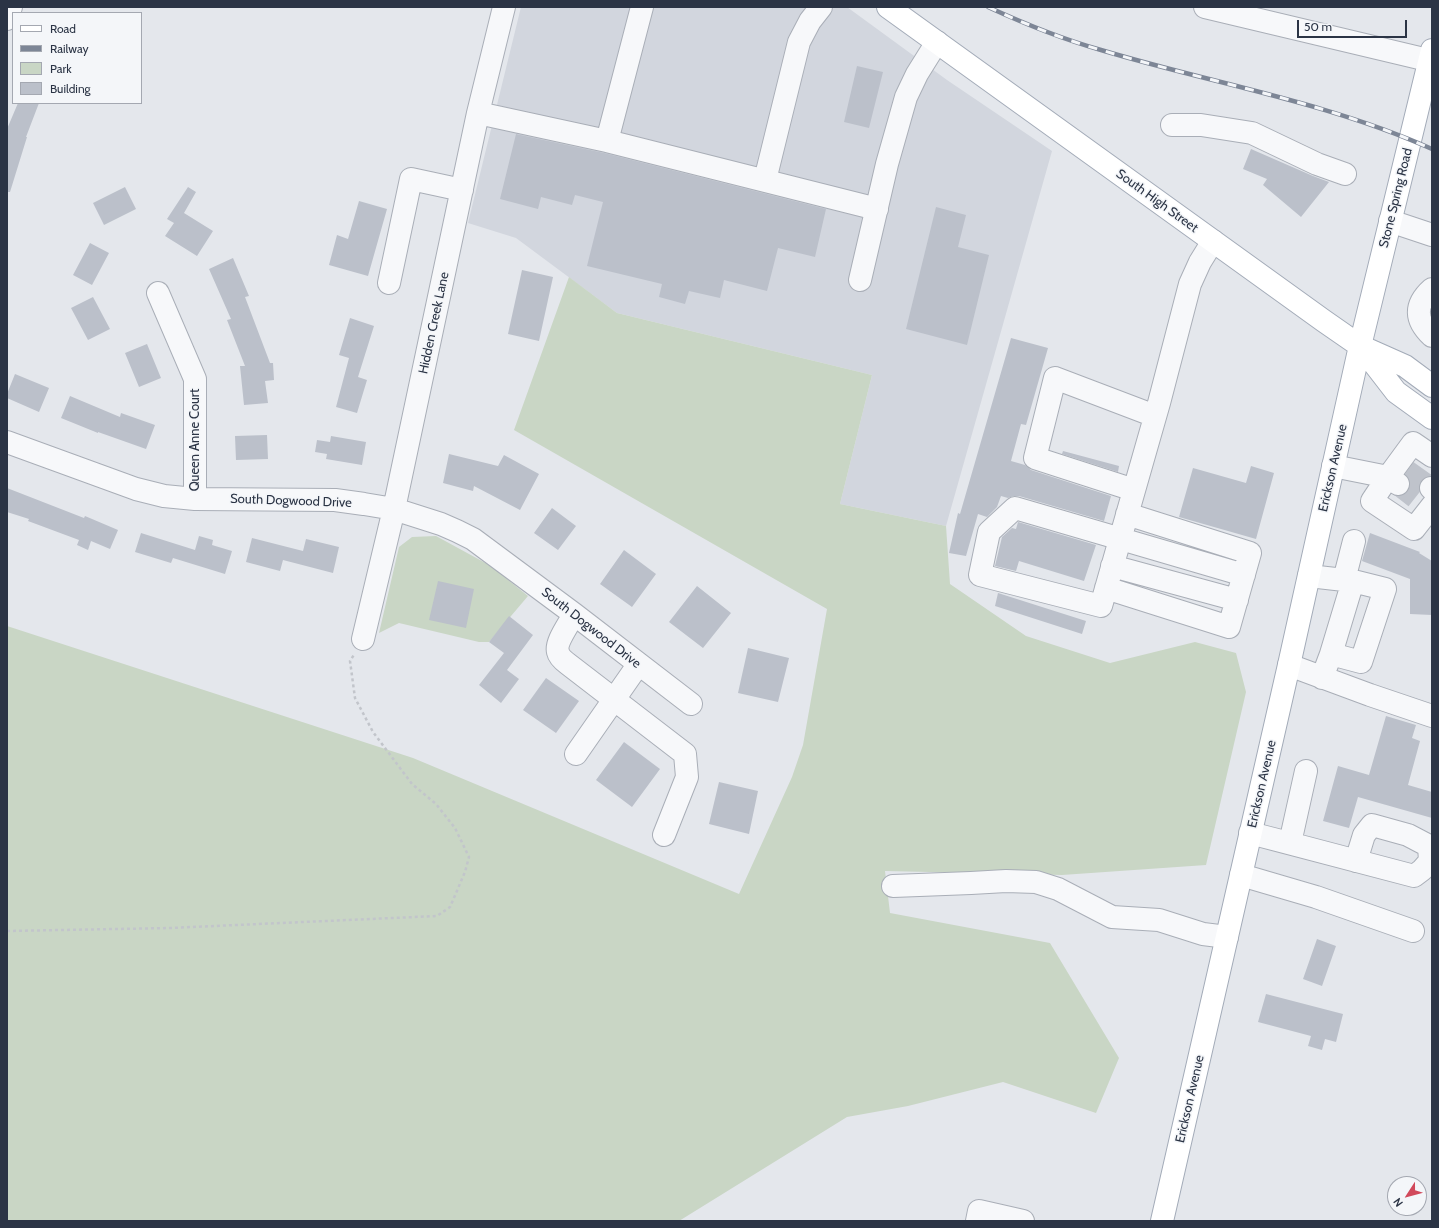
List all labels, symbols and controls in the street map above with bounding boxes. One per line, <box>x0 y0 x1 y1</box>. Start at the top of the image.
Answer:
legend <box>12 12 142 104</box>
scale bar <box>1299 12 1409 38</box>
text: 50 m <box>1304 19 1332 34</box>
text: Road <box>50 21 76 36</box>
text: Railway <box>50 41 88 56</box>
text: Park <box>50 61 72 76</box>
text: Building <box>50 81 91 96</box>
street label: Stone Spring Road <box>1376 147 1416 249</box>
street label: South High Street <box>1113 166 1201 236</box>
street label: Hidden Creek Lane <box>416 271 452 375</box>
street label: Queen Anne Court <box>187 389 203 491</box>
street label: Erickson Avenue <box>1315 423 1351 513</box>
street label: South Dogwood Drive <box>230 491 352 511</box>
street label: South Dogwood Drive <box>538 584 644 672</box>
street label: Erickson Avenue <box>1244 739 1280 829</box>
street label: Erickson Avenue <box>1172 1054 1208 1144</box>
north arrow <box>1387 1176 1427 1216</box>
text: N <box>1390 1195 1406 1210</box>

